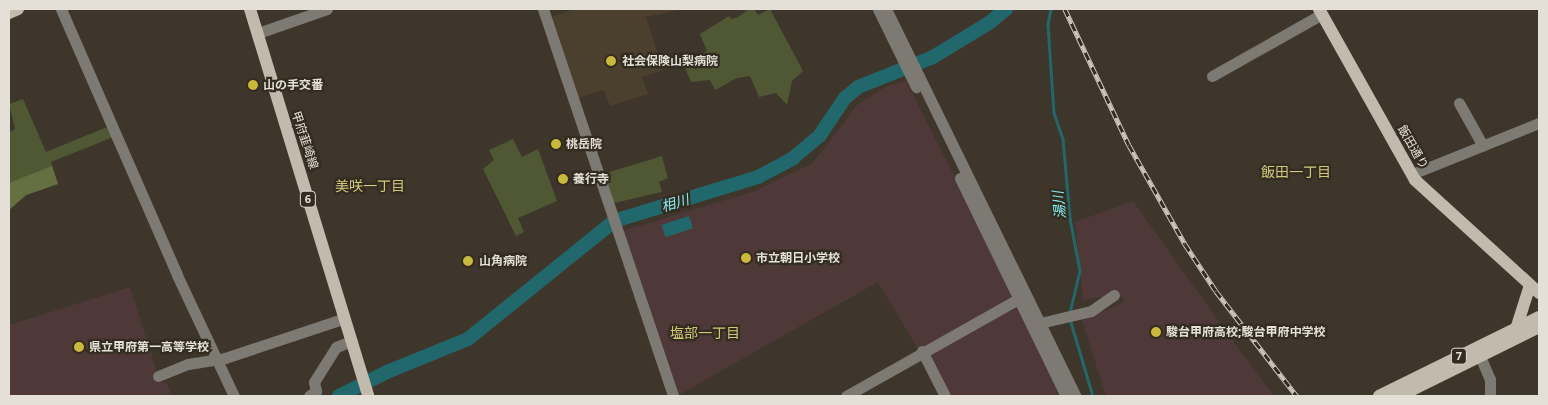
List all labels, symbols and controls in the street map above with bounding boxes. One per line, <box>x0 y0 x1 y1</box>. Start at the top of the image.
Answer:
marker: 社会保険山梨病院 <box>604 54 618 68</box>
place label: 社会保険山梨病院 <box>622 54 718 68</box>
place label: 山の手交番 <box>263 78 323 92</box>
marker: 山の手交番 <box>247 79 259 91</box>
street label: 甲府韮崎線 <box>289 109 321 171</box>
street label: 飯田通り <box>1395 123 1431 171</box>
place label: 桃岳院 <box>566 137 602 151</box>
marker: 桃岳院 <box>550 138 562 150</box>
district label: 飯田一丁目 <box>1261 164 1331 180</box>
place label: 養行寺 <box>573 172 609 186</box>
marker: 養行寺 <box>557 173 569 185</box>
district label: 美咲一丁目 <box>335 178 405 194</box>
road number: 6 <box>299 190 317 208</box>
water label: 湯川 <box>1049 190 1069 220</box>
water label: 相川 <box>659 191 691 215</box>
place label: 市立朝日小学校 <box>756 251 840 265</box>
marker: 市立朝日小学校 <box>740 252 752 264</box>
marker: 山角病院 <box>461 254 475 268</box>
place label: 山角病院 <box>479 254 527 268</box>
district label: 塩部一丁目 <box>670 325 740 341</box>
place label: 駿台甲府高校;駿台甲府中学校 <box>1166 325 1325 339</box>
marker: 駿台甲府高校;駿台甲府中学校 <box>1150 326 1162 338</box>
place label: 県立甲府第一高等学校 <box>89 340 209 354</box>
marker: 県立甲府第一高等学校 <box>73 341 85 353</box>
road number: 7 <box>1450 348 1468 364</box>

